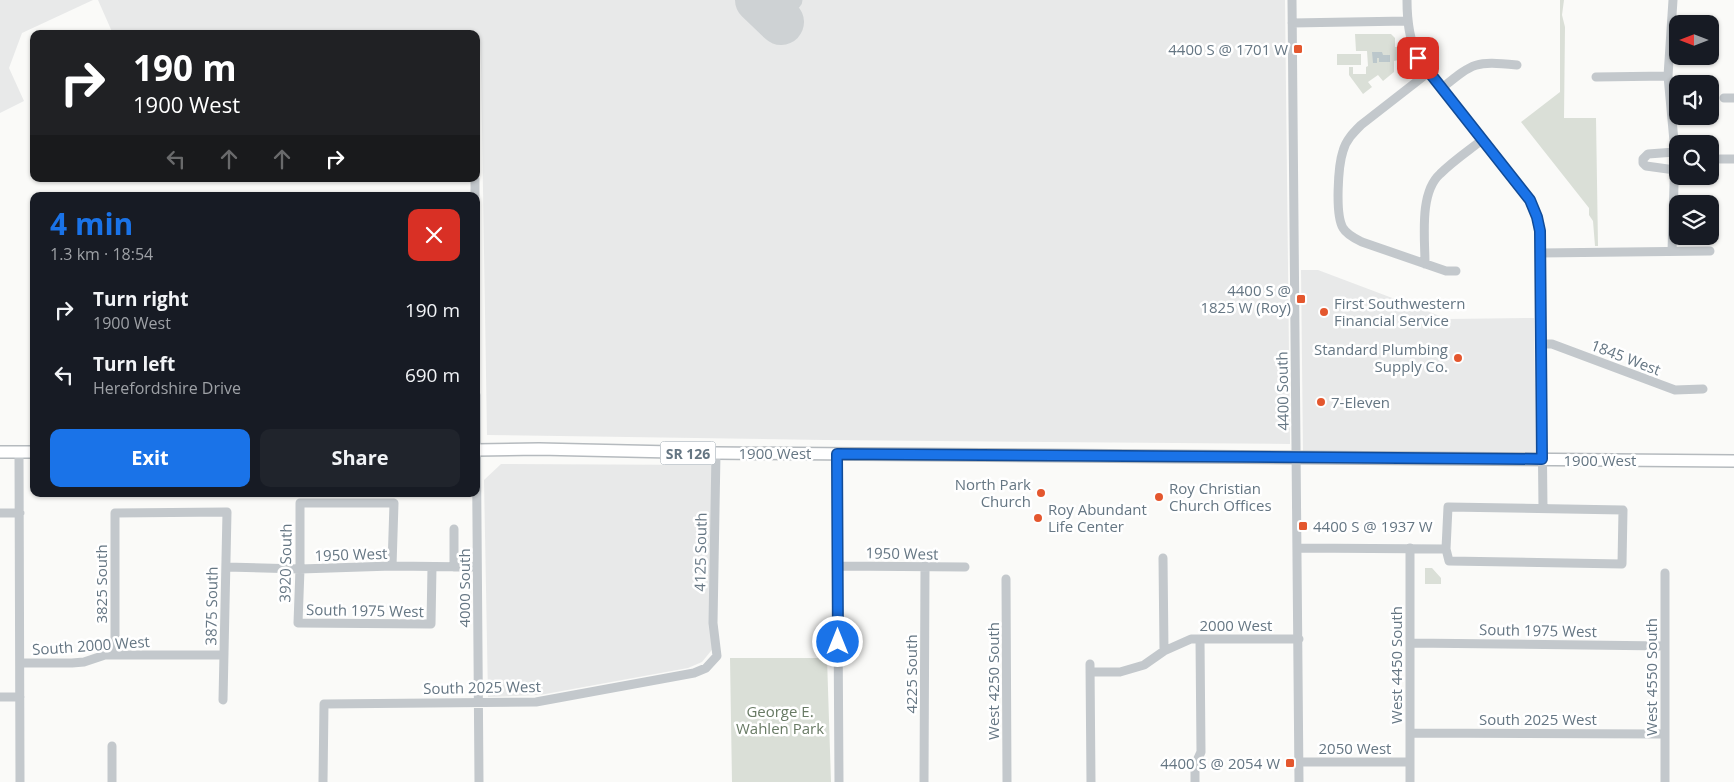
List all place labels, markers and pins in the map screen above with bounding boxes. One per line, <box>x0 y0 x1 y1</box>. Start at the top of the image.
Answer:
pin <box>1397 37 1439 79</box>
place label: 4400 S @ 1701 W <box>1168 39 1288 59</box>
marker: 4400 S @ 1701 W <box>1292 43 1304 55</box>
place label: 4400 S @ 1825 W (Roy) <box>1200 280 1291 317</box>
marker: 4400 S @ 1825 W (Roy) <box>1295 293 1307 305</box>
place label: First Southwestern Financial Service <box>1334 293 1465 330</box>
marker: First Southwestern Financial Service <box>1318 306 1330 318</box>
place label: Standard Plumbing Supply Co. <box>1314 339 1448 376</box>
marker: Standard Plumbing Supply Co. <box>1452 352 1464 364</box>
place label: 7-Eleven <box>1331 392 1390 412</box>
marker: 7-Eleven <box>1315 396 1327 408</box>
place label: North Park Church <box>955 474 1031 511</box>
place label: Roy Christian Church Offices <box>1169 478 1272 515</box>
marker: North Park Church <box>1035 487 1047 499</box>
marker: Roy Christian Church Offices <box>1153 491 1165 503</box>
place label: Roy Abundant Life Center <box>1048 499 1147 536</box>
marker: Roy Abundant Life Center <box>1032 512 1044 524</box>
place label: 4400 S @ 1937 W <box>1313 516 1433 536</box>
marker: 4400 S @ 1937 W <box>1297 520 1309 532</box>
place label: 4400 S @ 2054 W <box>1160 753 1280 773</box>
marker: 4400 S @ 2054 W <box>1284 757 1296 769</box>

